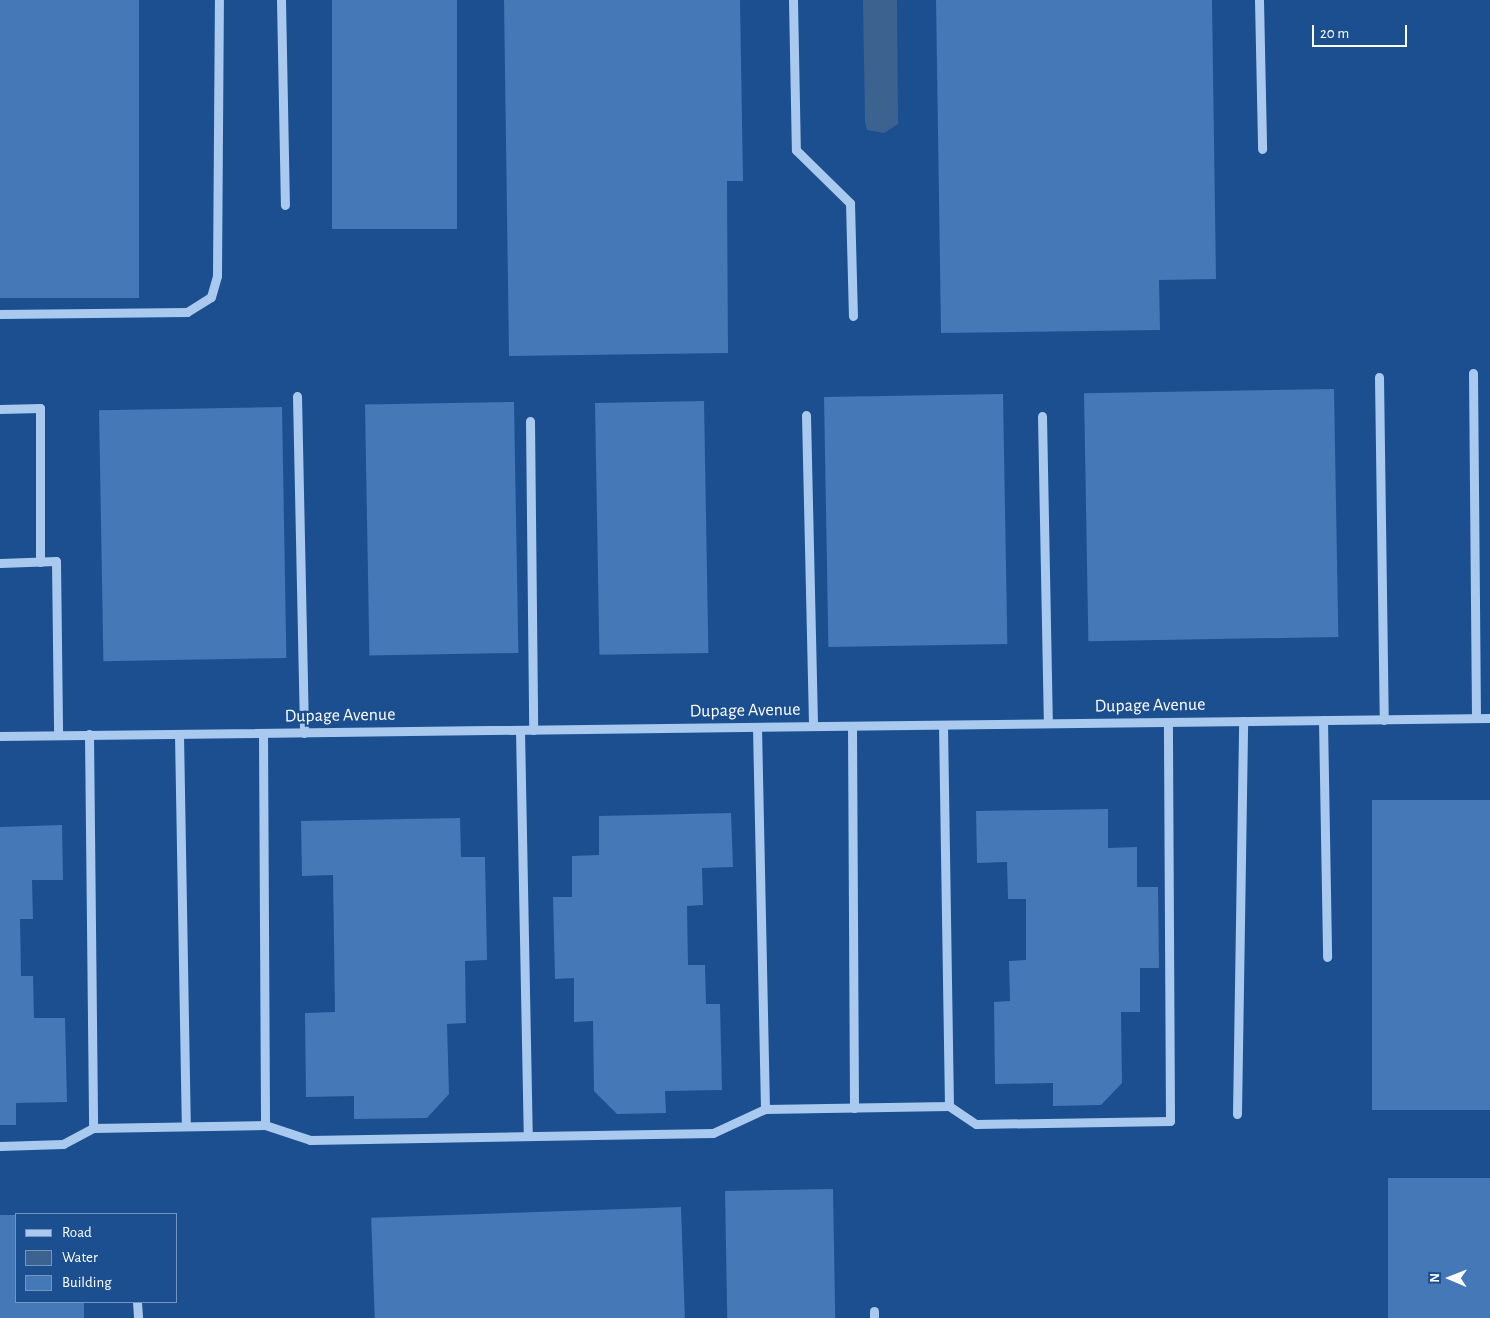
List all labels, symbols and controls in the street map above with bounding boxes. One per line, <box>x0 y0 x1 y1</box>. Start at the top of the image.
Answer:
scale bar <box>1315 15 1410 47</box>
text: 20 m <box>1320 26 1349 41</box>
street label: Dupage Avenue <box>1094 694 1206 718</box>
street label: Dupage Avenue <box>689 699 801 723</box>
street label: Dupage Avenue <box>284 704 396 728</box>
legend <box>15 1213 178 1303</box>
text: Road <box>62 1225 92 1240</box>
text: Water <box>62 1250 98 1265</box>
north arrow <box>1425 1253 1475 1303</box>
text: N <box>1428 1273 1442 1283</box>
text: Building <box>62 1275 112 1290</box>

